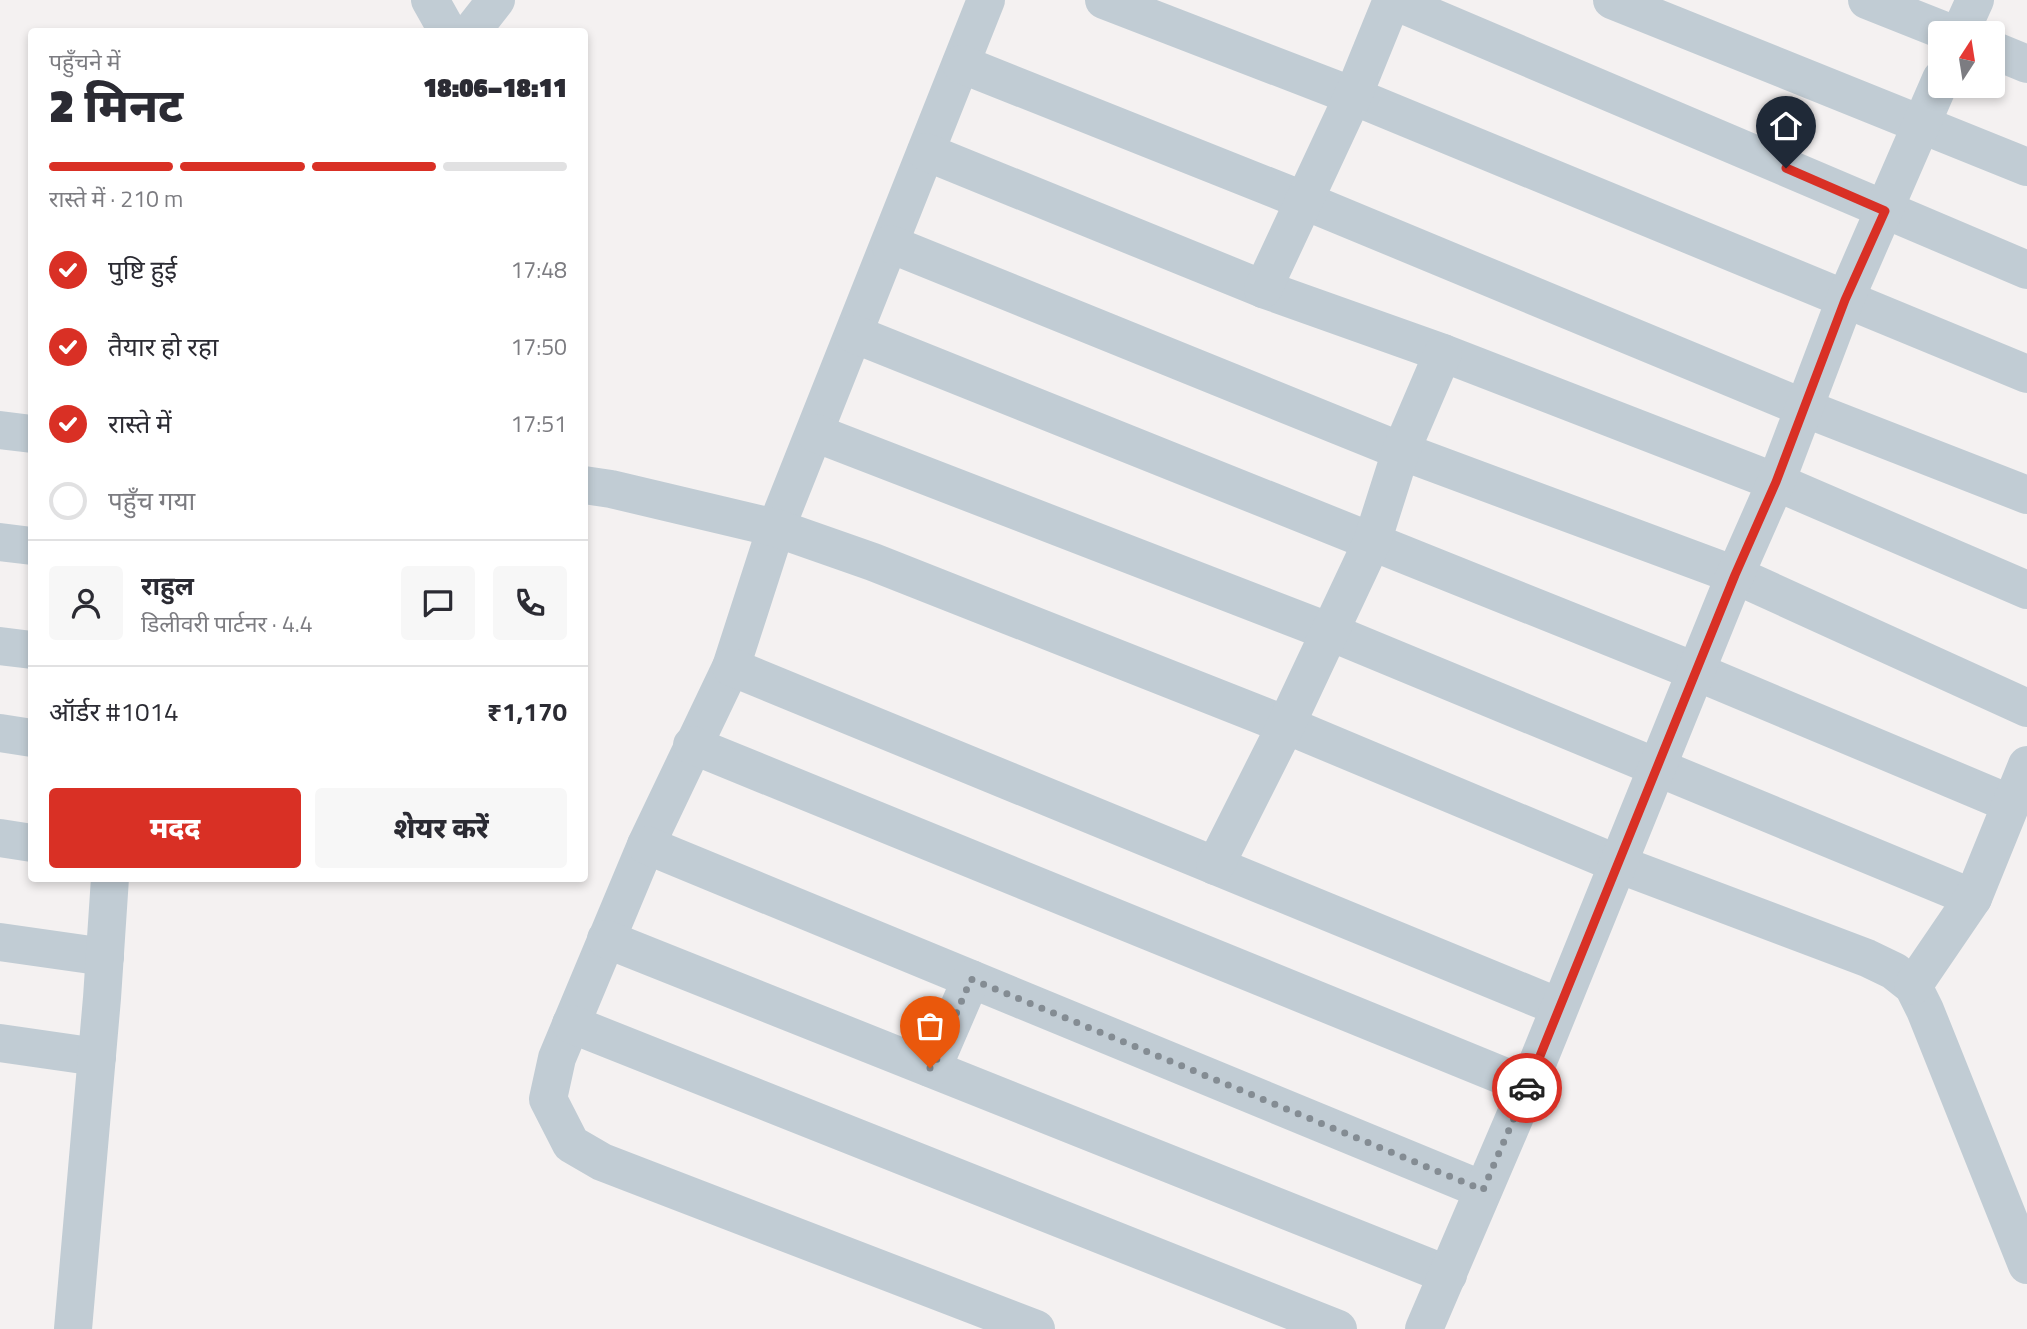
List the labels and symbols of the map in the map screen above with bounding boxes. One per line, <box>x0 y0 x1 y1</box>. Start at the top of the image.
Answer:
north arrow <box>1928 21 2006 98</box>
pin <box>1756 96 1816 168</box>
pin <box>900 996 960 1068</box>
courier <box>1492 1053 1562 1123</box>

